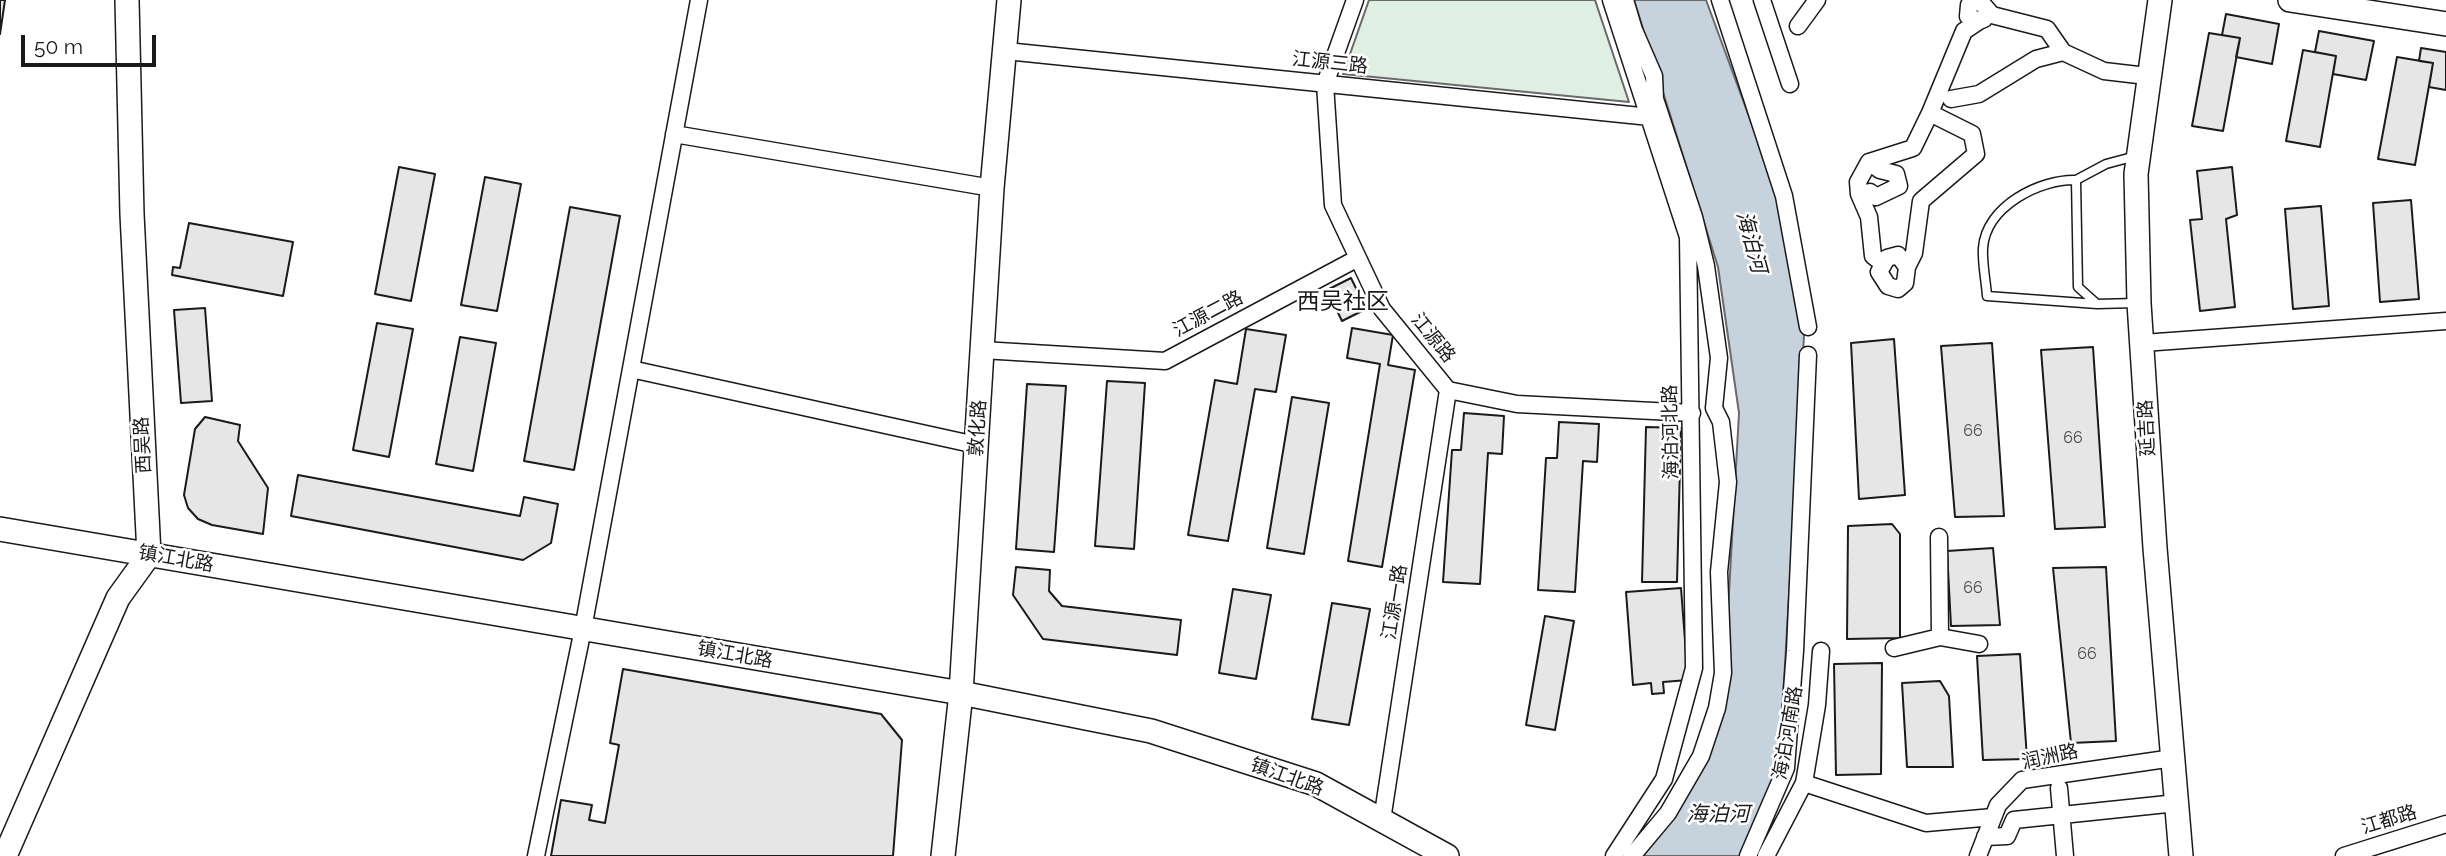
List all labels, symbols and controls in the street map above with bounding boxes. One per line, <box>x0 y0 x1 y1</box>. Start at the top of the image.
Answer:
scale bar <box>24 21 159 65</box>
text: 50 m <box>34 34 83 59</box>
street label: 江源三路 <box>1291 48 1369 78</box>
water label: 海泊河 <box>1731 208 1771 276</box>
street label: 江源二路 <box>1169 286 1247 342</box>
district label: 西吴社区 <box>1297 288 1389 316</box>
street label: 江源路 <box>1406 309 1460 367</box>
street label: 海泊河北路 <box>1659 384 1683 480</box>
street label: 敦化路 <box>965 399 991 457</box>
street label: 延吉路 <box>2134 399 2160 457</box>
street label: 西吴路 <box>130 416 156 474</box>
house number: 66 <box>1963 421 1983 441</box>
house number: 66 <box>2063 428 2083 448</box>
street label: 镇江北路 <box>137 541 215 577</box>
street label: 江源一路 <box>1378 563 1412 641</box>
house number: 66 <box>1963 578 1983 598</box>
street label: 镇江北路 <box>696 637 774 673</box>
house number: 66 <box>2077 644 2097 664</box>
street label: 海泊河南路 <box>1769 684 1807 782</box>
street label: 润洲路 <box>2020 740 2080 774</box>
street label: 镇江北路 <box>1247 753 1327 801</box>
street label: 江都路 <box>2358 801 2420 839</box>
water label: 海泊河 <box>1687 802 1749 828</box>

